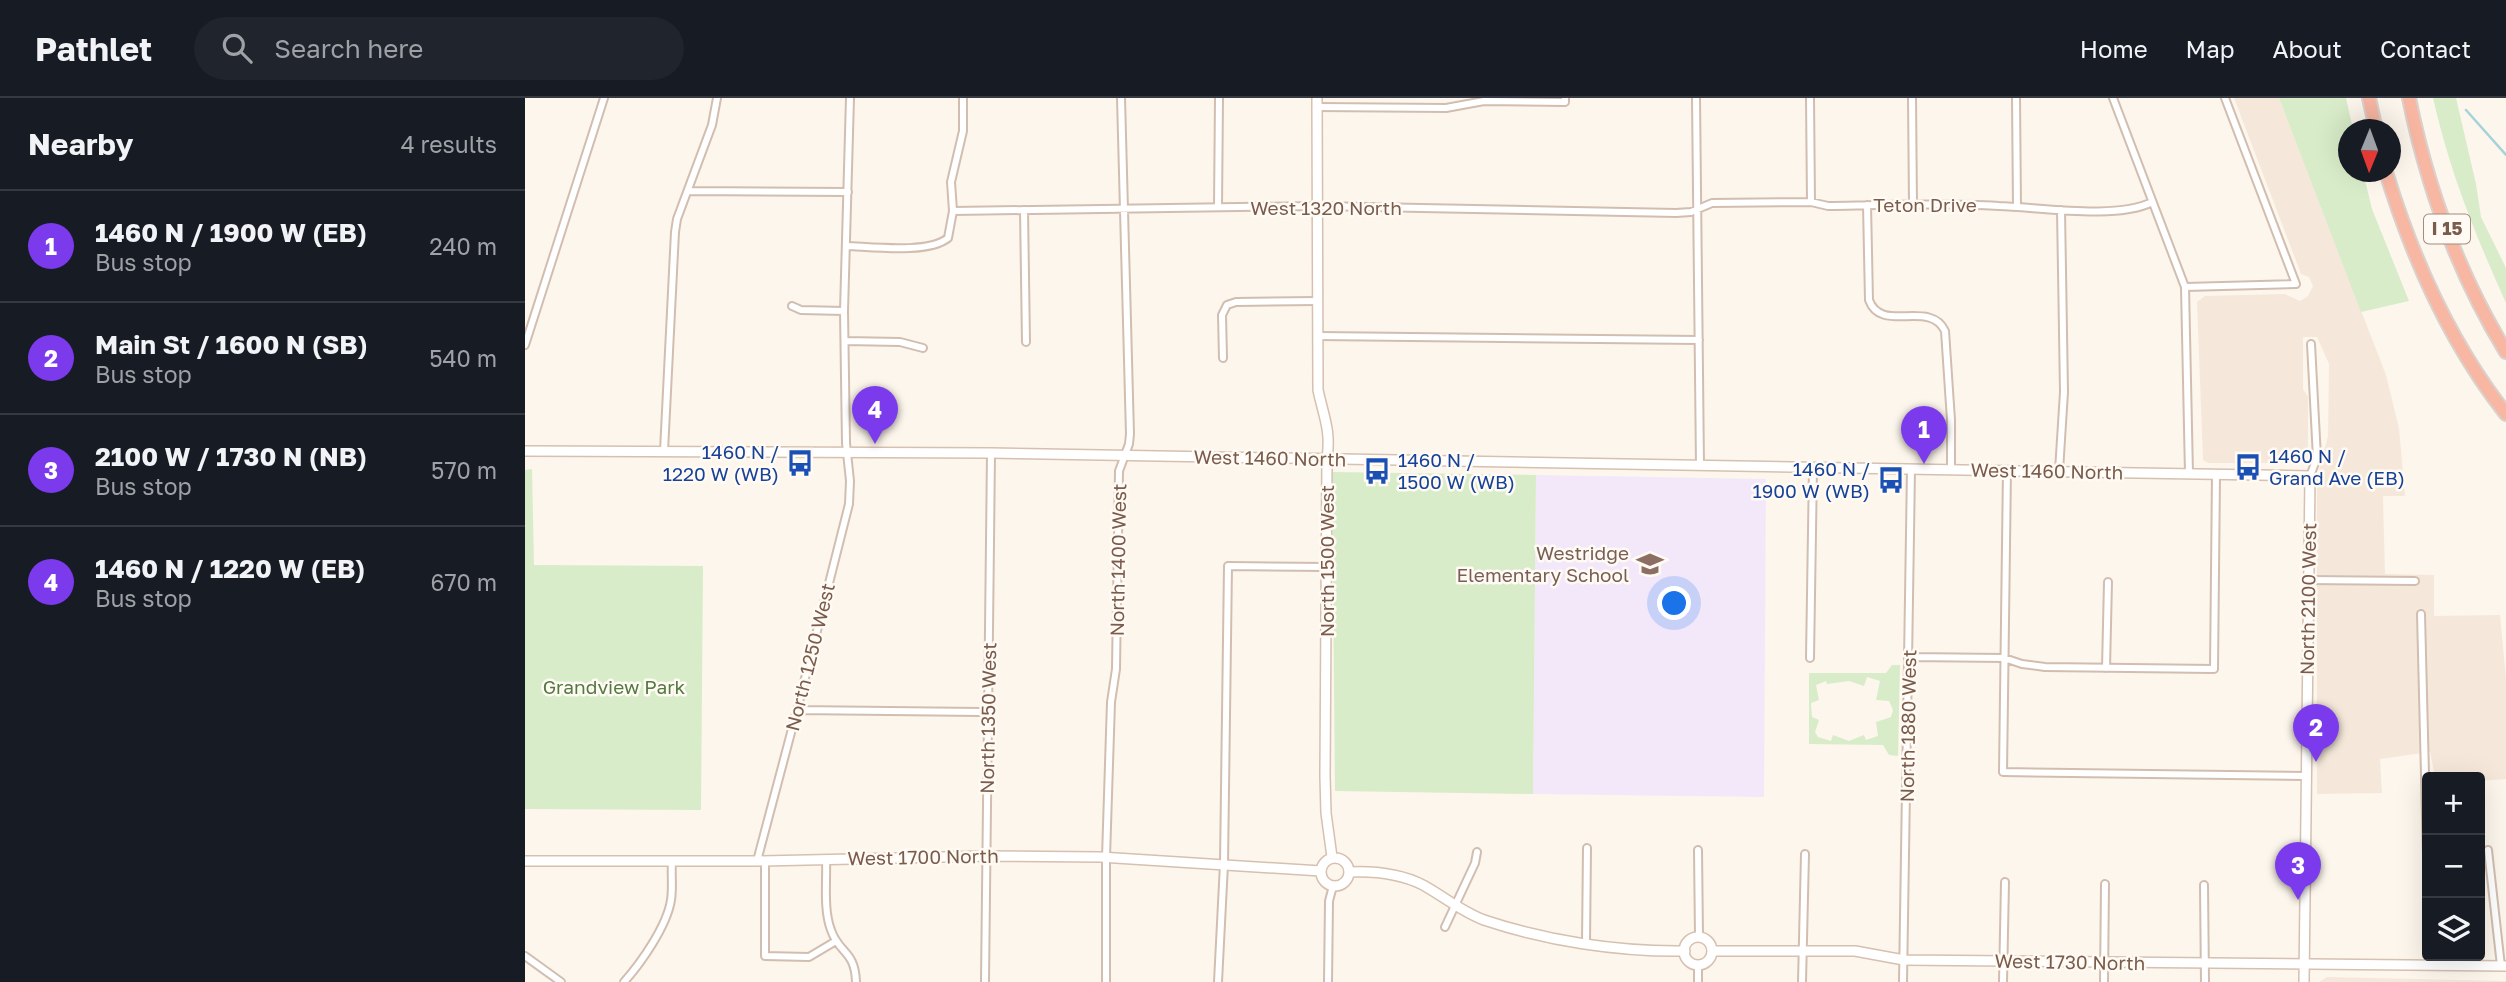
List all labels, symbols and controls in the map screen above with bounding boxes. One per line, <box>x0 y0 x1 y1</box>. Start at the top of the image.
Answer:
search box <box>194 17 684 80</box>
text: Pathlet <box>35 29 152 68</box>
icon: search <box>218 29 256 67</box>
text: Search here <box>274 33 423 64</box>
text: Home <box>2080 34 2148 63</box>
text: Map <box>2186 34 2235 63</box>
text: About <box>2273 34 2342 63</box>
text: Contact <box>2380 34 2471 63</box>
north arrow <box>2338 119 2401 182</box>
text: Nearby <box>28 126 133 162</box>
text: 4 results <box>401 130 497 158</box>
street label: Teton Drive <box>1873 193 1977 216</box>
street label: West 1320 North <box>1250 196 1402 219</box>
road number: I 15 <box>2424 214 2470 244</box>
text: 1460 N / 1900 W (EB) <box>95 217 367 248</box>
text: 1 <box>45 232 57 260</box>
text: 240 m <box>429 232 497 260</box>
text: Bus stop <box>95 248 192 276</box>
text: Main St / 1600 N (SB) <box>95 329 368 360</box>
text: 2 <box>44 344 58 372</box>
text: 540 m <box>429 344 497 372</box>
text: Bus stop <box>95 360 192 388</box>
pin: 4 <box>852 386 898 444</box>
pin: 1 <box>1901 406 1947 464</box>
place label: 1460 N / 1220 W (WB) <box>663 440 779 485</box>
text: 2100 W / 1730 N (NB) <box>95 441 367 472</box>
place label: 1460 N / Grand Ave (EB) <box>2269 444 2405 489</box>
street label: West 1460 North <box>1193 445 1347 470</box>
bus stop icon: 1460 N / 1220 W (WB) <box>785 448 815 478</box>
place label: 1460 N / 1500 W (WB) <box>1398 448 1515 493</box>
bus stop icon: 1460 N / Grand Ave (EB) <box>2233 452 2263 482</box>
text: 3 <box>44 456 58 484</box>
text: 570 m <box>431 456 497 484</box>
bus stop icon: 1460 N / 1500 W (WB) <box>1362 456 1392 486</box>
place label: 1460 N / 1900 W (WB) <box>1753 457 1870 502</box>
street label: West 1460 North <box>1970 458 2124 483</box>
bus stop icon: 1460 N / 1900 W (WB) <box>1876 465 1906 495</box>
text: Bus stop <box>95 472 192 500</box>
street label: North 1400 West <box>1105 483 1130 637</box>
street label: North 1500 West <box>1315 485 1338 637</box>
street label: North 2100 West <box>2295 523 2320 675</box>
place label: Westridge Elementary School <box>1456 541 1629 586</box>
school or university icon: Westridge Elementary School <box>1635 549 1665 579</box>
text: 1460 N / 1220 W (EB) <box>95 553 365 584</box>
text: 4 <box>44 568 58 596</box>
text: 670 m <box>431 568 497 596</box>
street label: North 1250 West <box>780 581 839 733</box>
text: Bus stop <box>95 584 192 612</box>
your location <box>1657 586 1691 620</box>
street label: North 1350 West <box>975 642 1000 794</box>
street label: North 1880 West <box>1895 649 1920 803</box>
park label: Grandview Park <box>543 675 686 698</box>
pin: 2 <box>2293 704 2339 762</box>
map controls <box>2422 772 2485 961</box>
button: + <box>2422 772 2485 835</box>
button: − <box>2422 835 2485 898</box>
pin: 3 <box>2275 842 2321 900</box>
street label: West 1700 North <box>847 844 999 869</box>
button: layers <box>2422 898 2485 961</box>
street label: West 1730 North <box>1994 949 2146 974</box>

